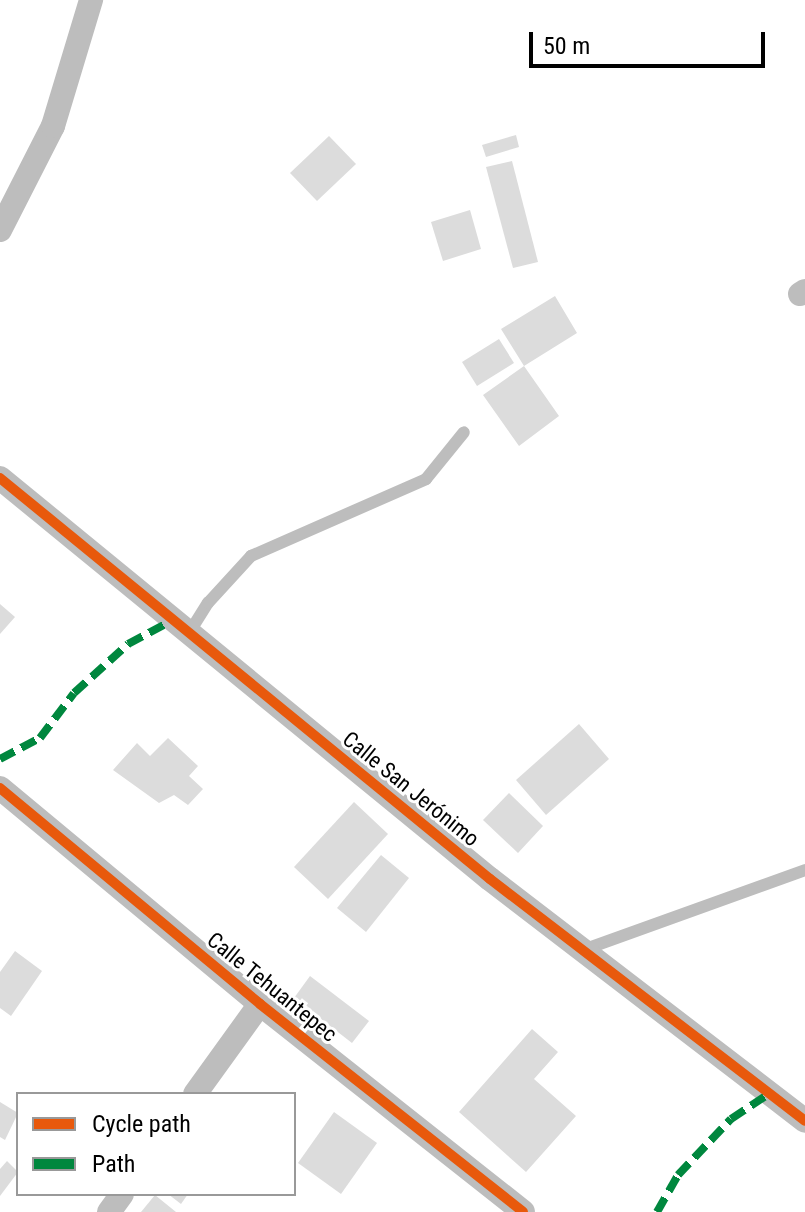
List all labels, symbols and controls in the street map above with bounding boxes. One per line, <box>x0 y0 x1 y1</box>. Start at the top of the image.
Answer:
scale bar <box>533 16 769 66</box>
text: 50 m <box>543 32 590 60</box>
street label: Calle San Jerónimo <box>337 726 485 852</box>
street label: Calle Tehuantepec <box>202 926 342 1048</box>
legend <box>16 1092 296 1196</box>
text: Cycle path <box>92 1110 191 1138</box>
text: Path <box>92 1150 135 1178</box>

